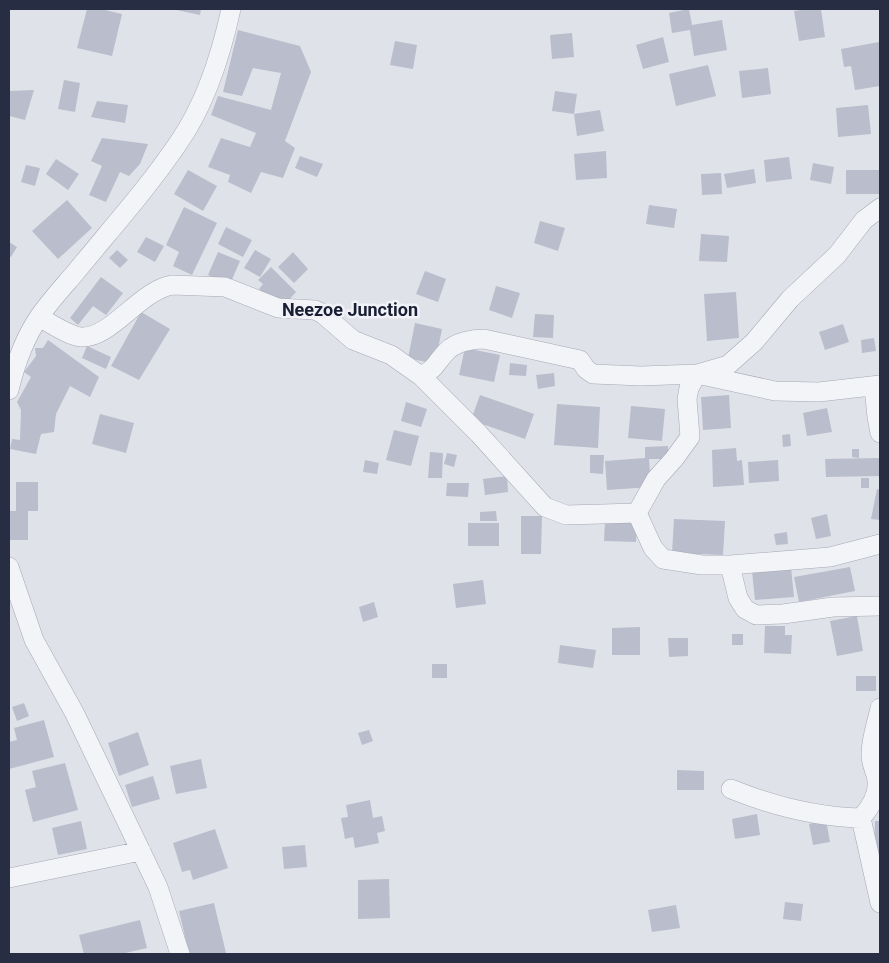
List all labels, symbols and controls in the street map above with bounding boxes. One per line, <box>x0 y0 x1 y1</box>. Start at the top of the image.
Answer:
district label: Neezoe Junction <box>282 299 418 320</box>

